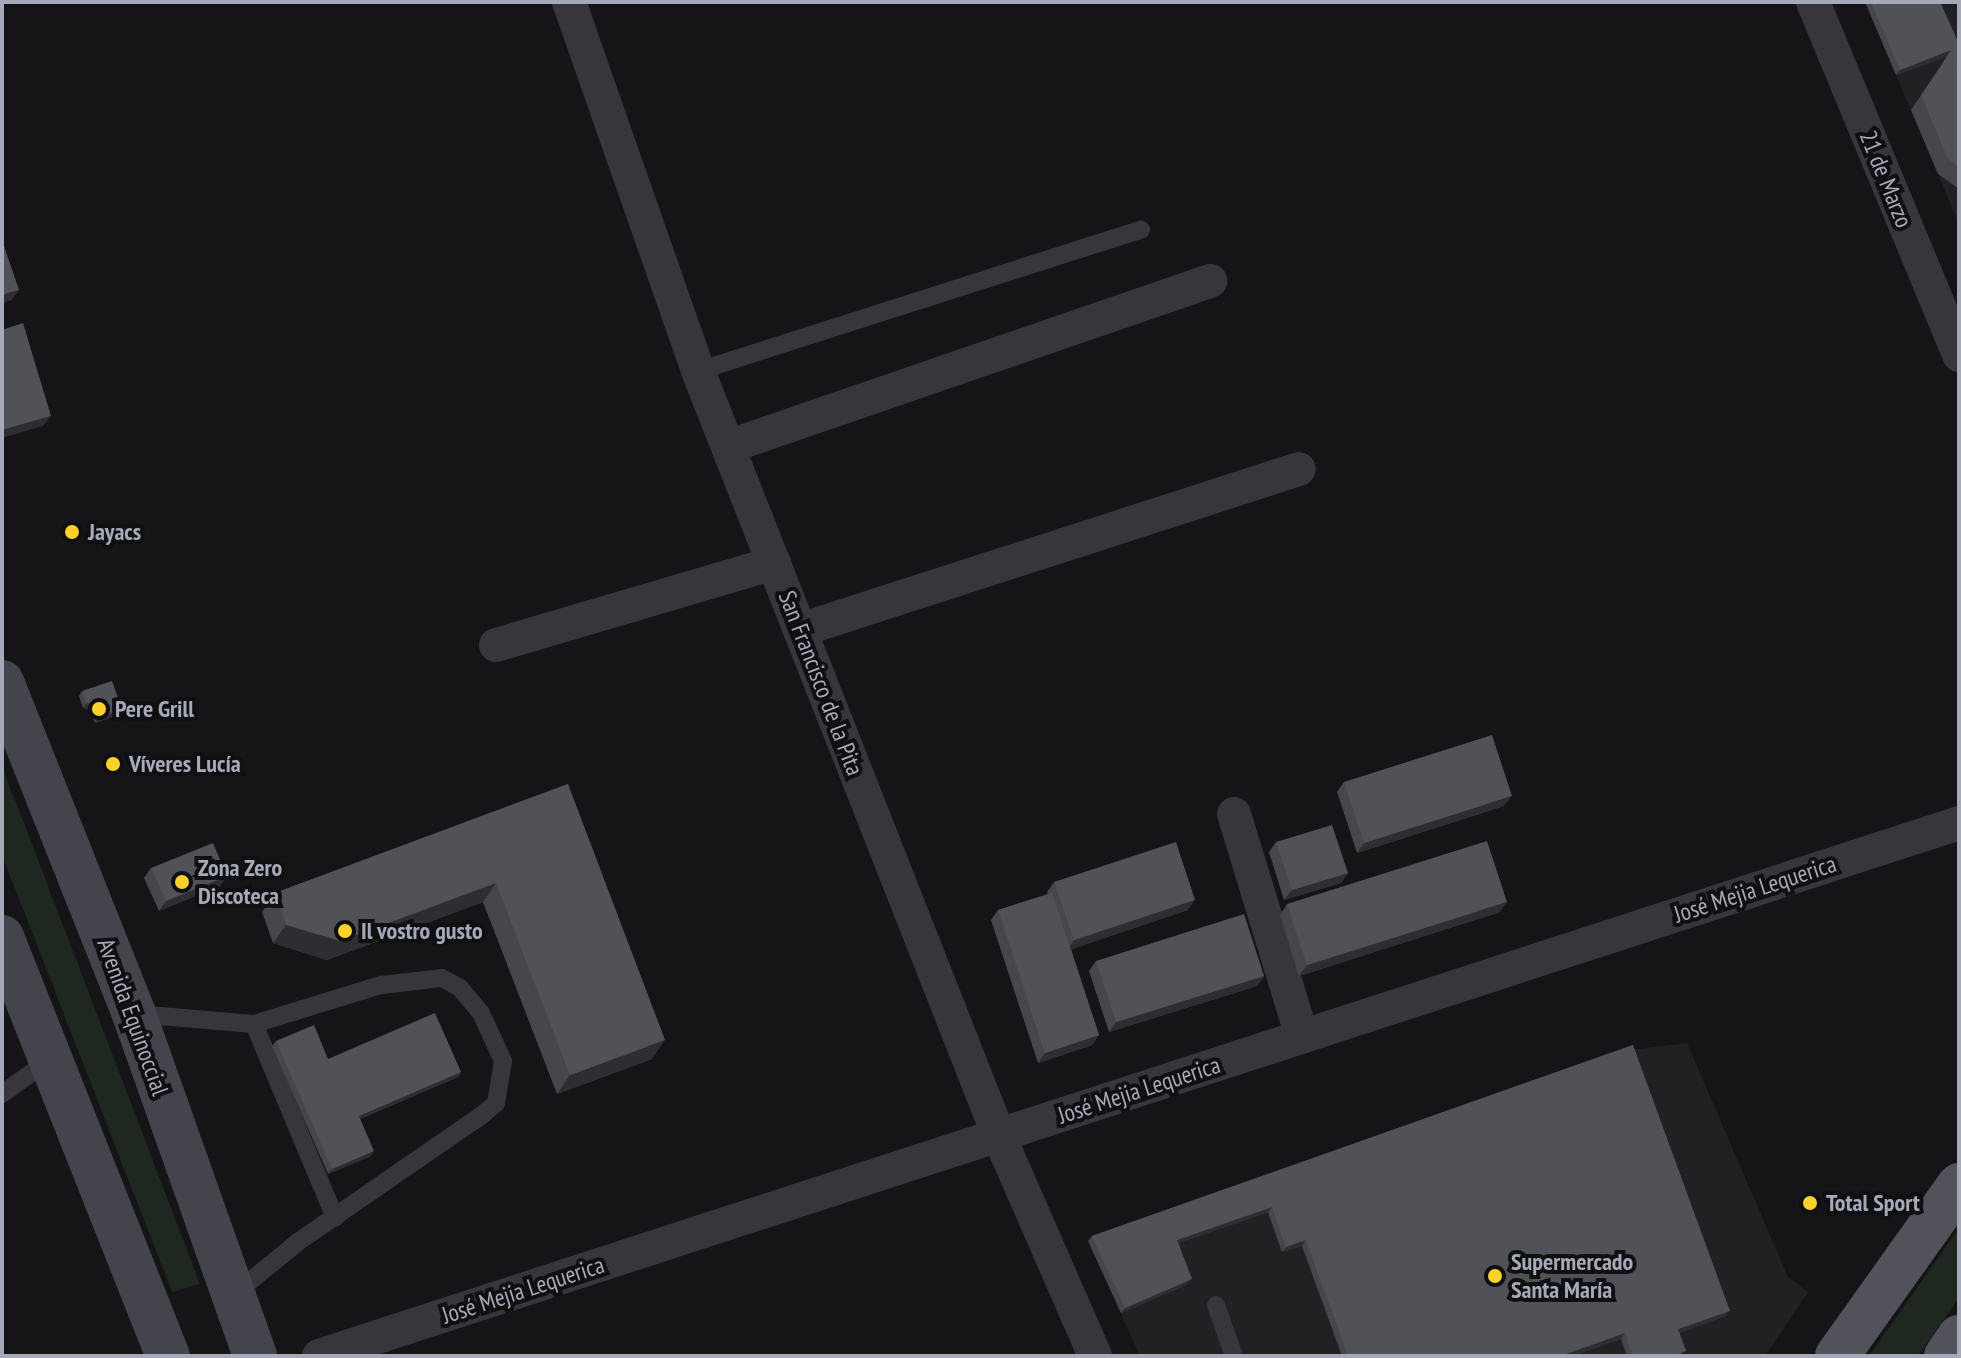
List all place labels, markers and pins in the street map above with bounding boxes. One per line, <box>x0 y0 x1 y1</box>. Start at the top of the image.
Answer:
place label: Jayacs <box>88 518 141 546</box>
marker: Jayacs <box>63 523 81 541</box>
place label: Pere Grill <box>115 695 194 723</box>
marker: Pere Grill <box>90 700 108 718</box>
place label: Víveres Lucía <box>129 750 241 778</box>
marker: Víveres Lucía <box>104 755 122 773</box>
place label: Zona Zero Discoteca <box>198 854 282 910</box>
marker: Zona Zero Discoteca <box>173 873 191 891</box>
place label: Il vostro gusto <box>361 917 483 945</box>
marker: Il vostro gusto <box>336 922 354 940</box>
place label: Total Sport <box>1826 1189 1920 1217</box>
marker: Total Sport <box>1801 1194 1819 1212</box>
place label: Supermercado Santa María <box>1511 1248 1633 1304</box>
marker: Supermercado Santa María <box>1486 1267 1504 1285</box>

